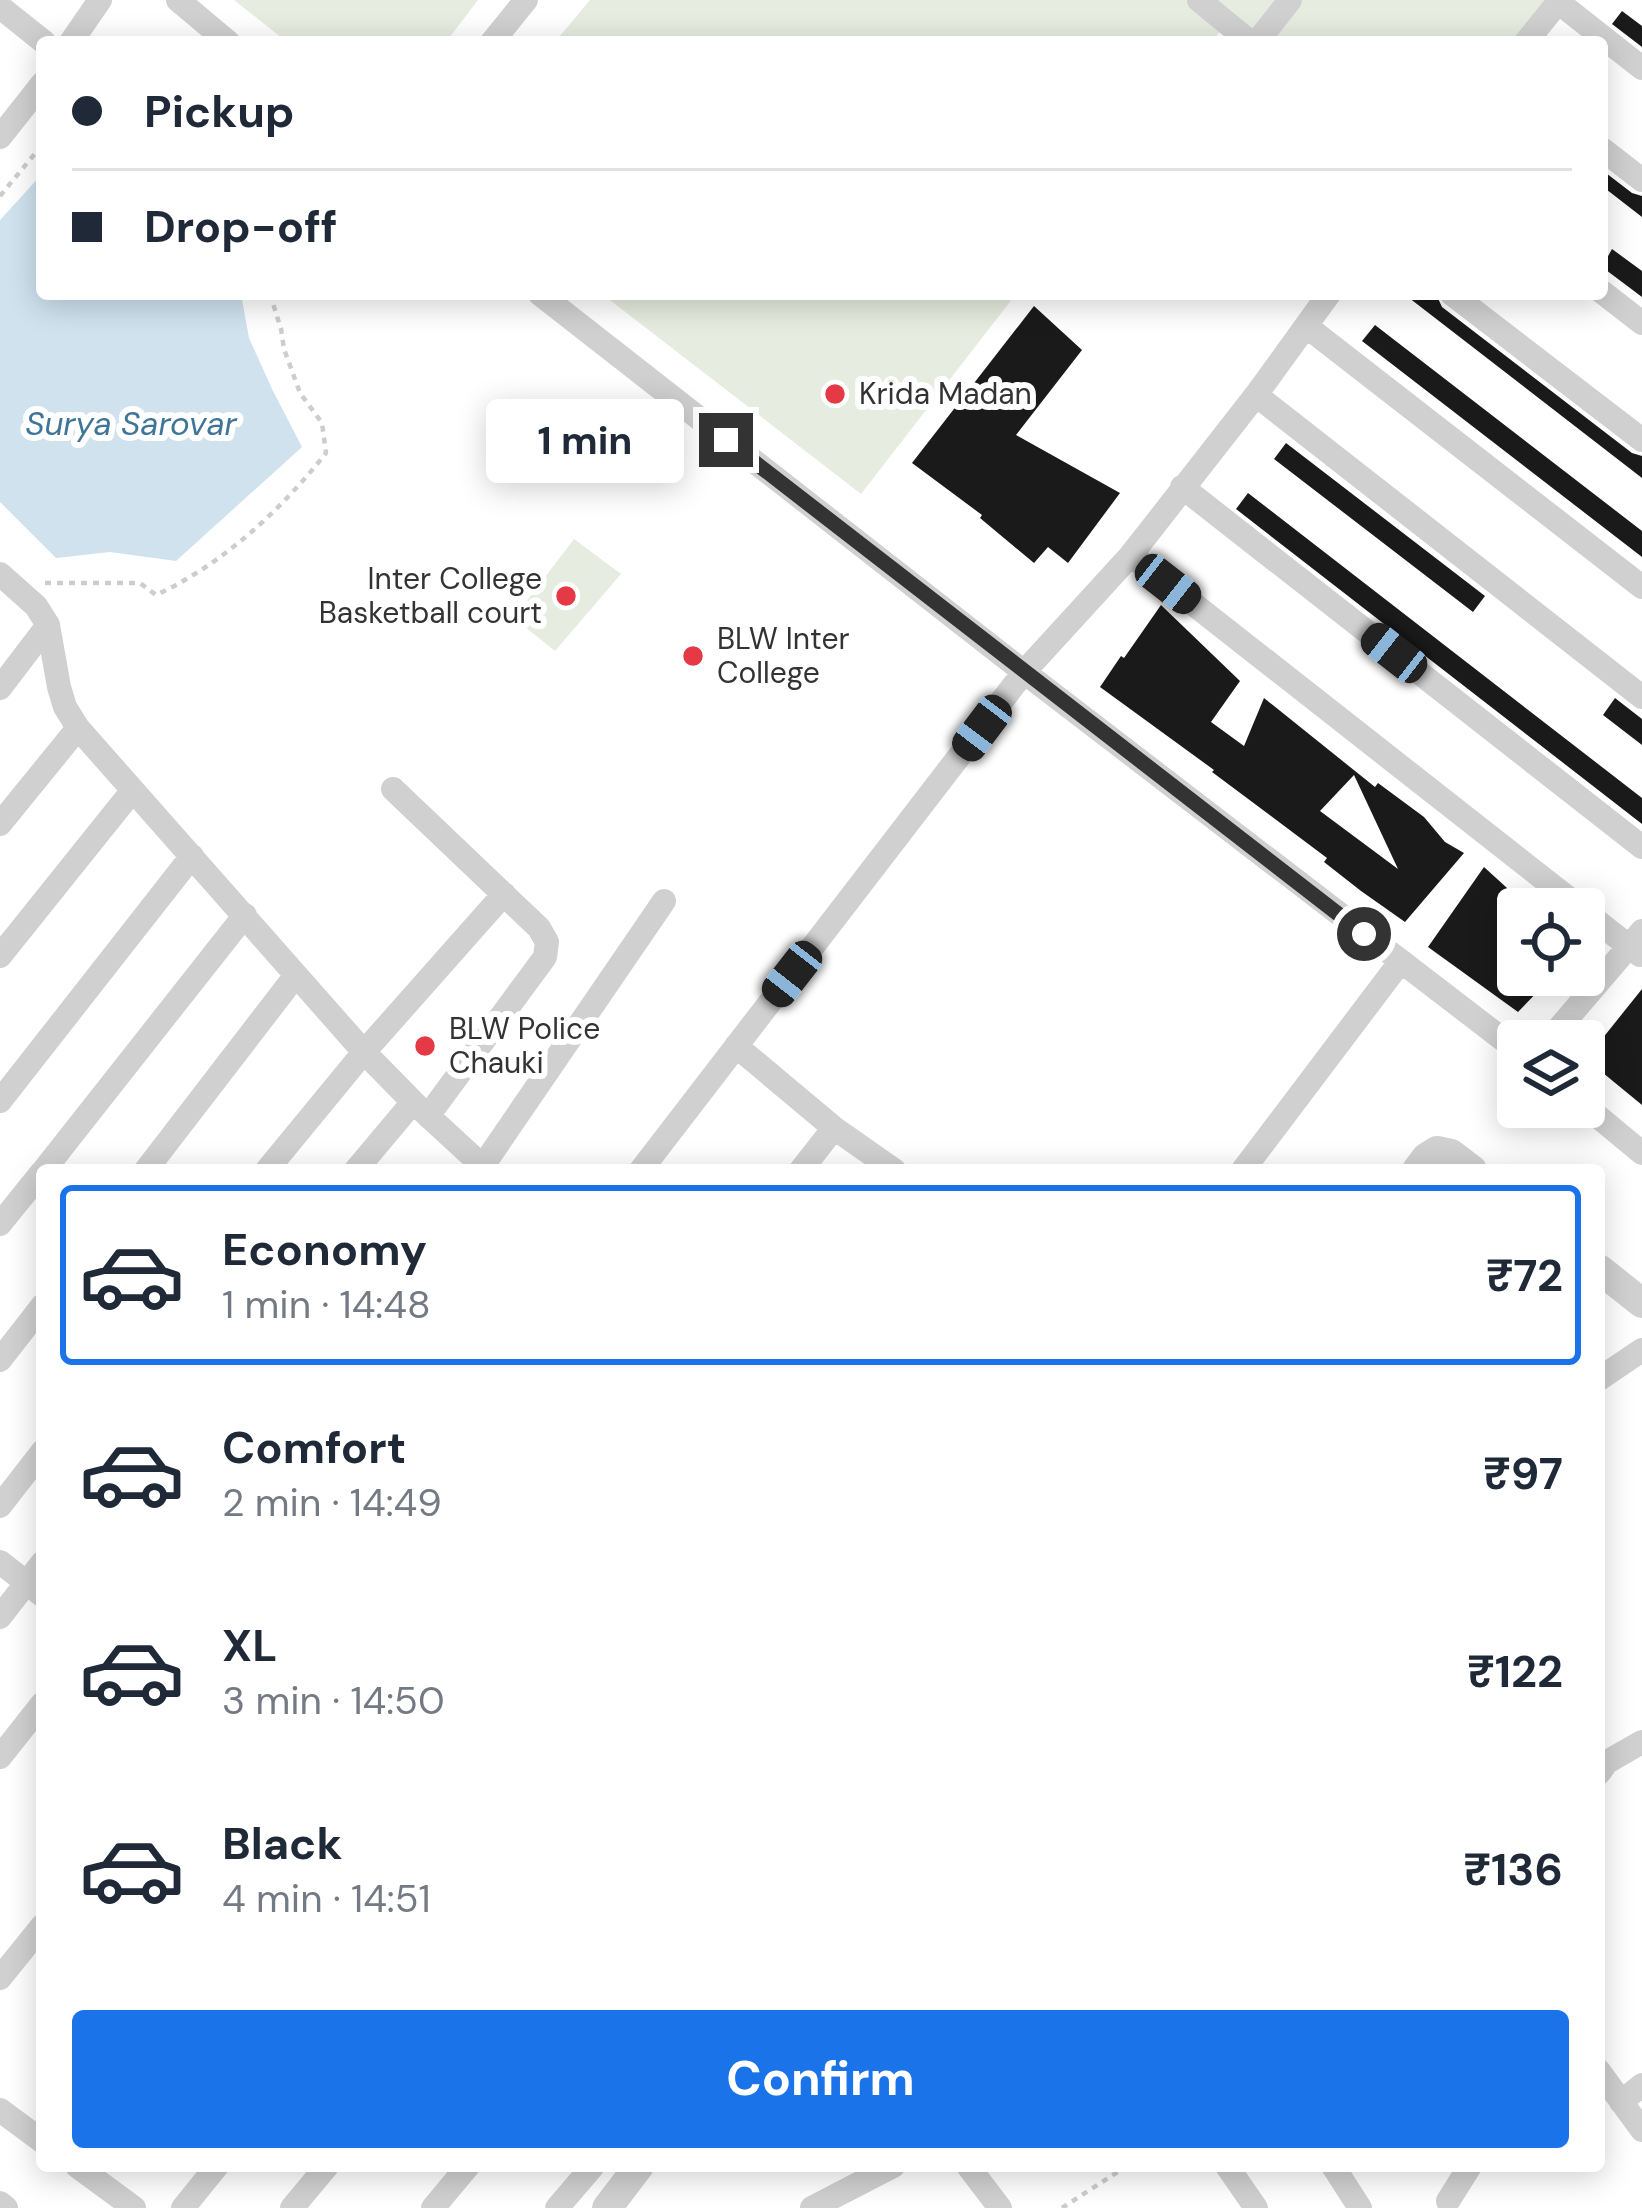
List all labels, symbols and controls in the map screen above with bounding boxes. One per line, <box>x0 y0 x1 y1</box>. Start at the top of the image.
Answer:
text: Pickup <box>144 82 294 141</box>
text: Drop-off <box>144 197 338 256</box>
place label: Krida Madan <box>859 374 1032 413</box>
marker: Krida Madan <box>822 381 848 407</box>
callout: 1 min <box>486 398 684 482</box>
water label: Surya Sarovar <box>25 402 238 445</box>
route end <box>699 413 753 467</box>
text: 1 min <box>538 415 632 466</box>
car <box>1129 548 1207 620</box>
place label: Inter College Basketball court <box>319 559 542 632</box>
marker: Inter College Basketball court <box>553 583 579 609</box>
car <box>1355 617 1433 689</box>
place label: BLW Inter College <box>717 619 850 692</box>
marker: BLW Inter College <box>680 643 706 669</box>
car <box>946 688 1018 768</box>
map controls <box>1497 888 1605 1128</box>
button: locate <box>1497 888 1605 996</box>
route start <box>1337 907 1391 961</box>
car <box>756 935 828 1013</box>
place label: BLW Police Chauki <box>449 1009 600 1082</box>
button: layers <box>1497 1020 1605 1128</box>
marker: BLW Police Chauki <box>412 1033 438 1059</box>
text: Economy <box>222 1220 427 1279</box>
icon: car <box>78 1221 186 1329</box>
text: ₹72 <box>1486 1246 1563 1305</box>
text: 1 min · 14:48 <box>222 1279 431 1330</box>
text: Comfort <box>222 1418 406 1477</box>
icon: car <box>78 1419 186 1527</box>
text: ₹97 <box>1483 1444 1563 1503</box>
text: 2 min · 14:49 <box>222 1477 442 1528</box>
text: XL <box>222 1616 277 1675</box>
icon: car <box>78 1617 186 1725</box>
text: ₹122 <box>1467 1642 1563 1701</box>
text: 3 min · 14:50 <box>222 1675 445 1726</box>
text: Black <box>222 1814 342 1873</box>
icon: car <box>78 1815 186 1923</box>
text: ₹136 <box>1463 1840 1563 1899</box>
text: 4 min · 14:51 <box>222 1873 431 1924</box>
button: Confirm <box>72 2010 1569 2148</box>

